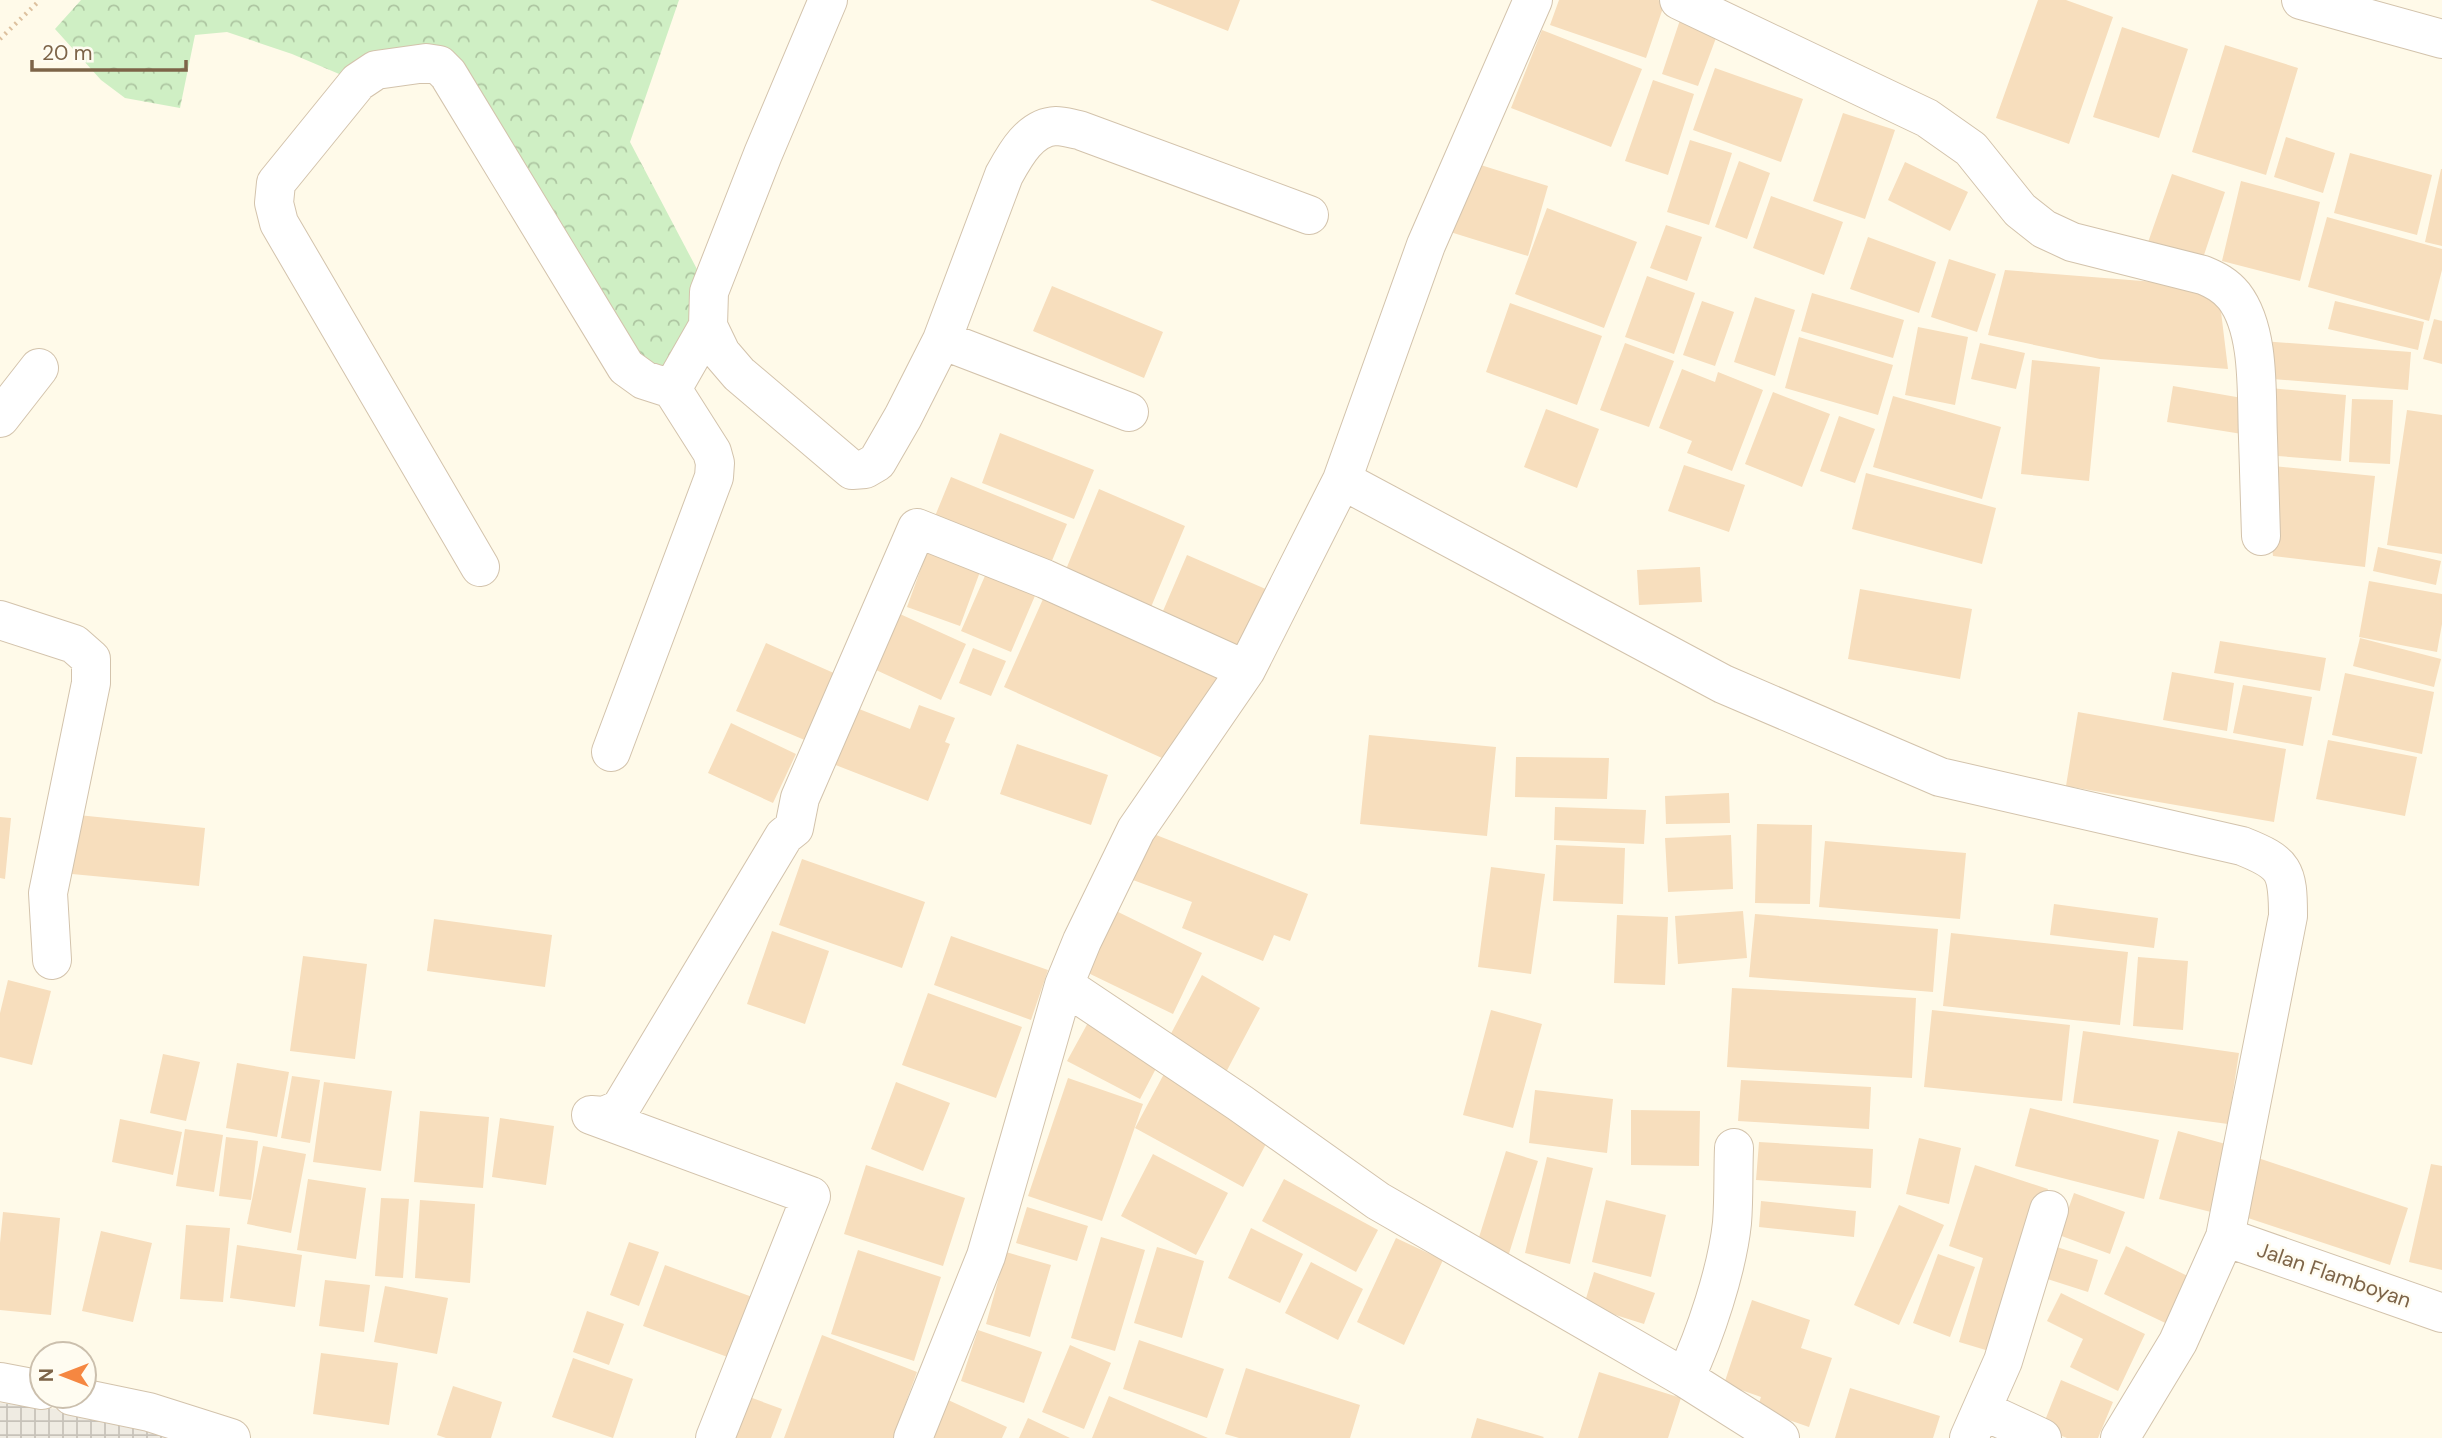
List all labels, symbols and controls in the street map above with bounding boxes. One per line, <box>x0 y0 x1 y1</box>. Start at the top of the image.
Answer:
scale bar <box>32 28 186 72</box>
text: 20 m <box>42 39 93 67</box>
street label: Jalan Flamboyan <box>2253 1236 2415 1314</box>
north arrow <box>28 1340 98 1410</box>
text: N <box>34 1368 59 1382</box>

